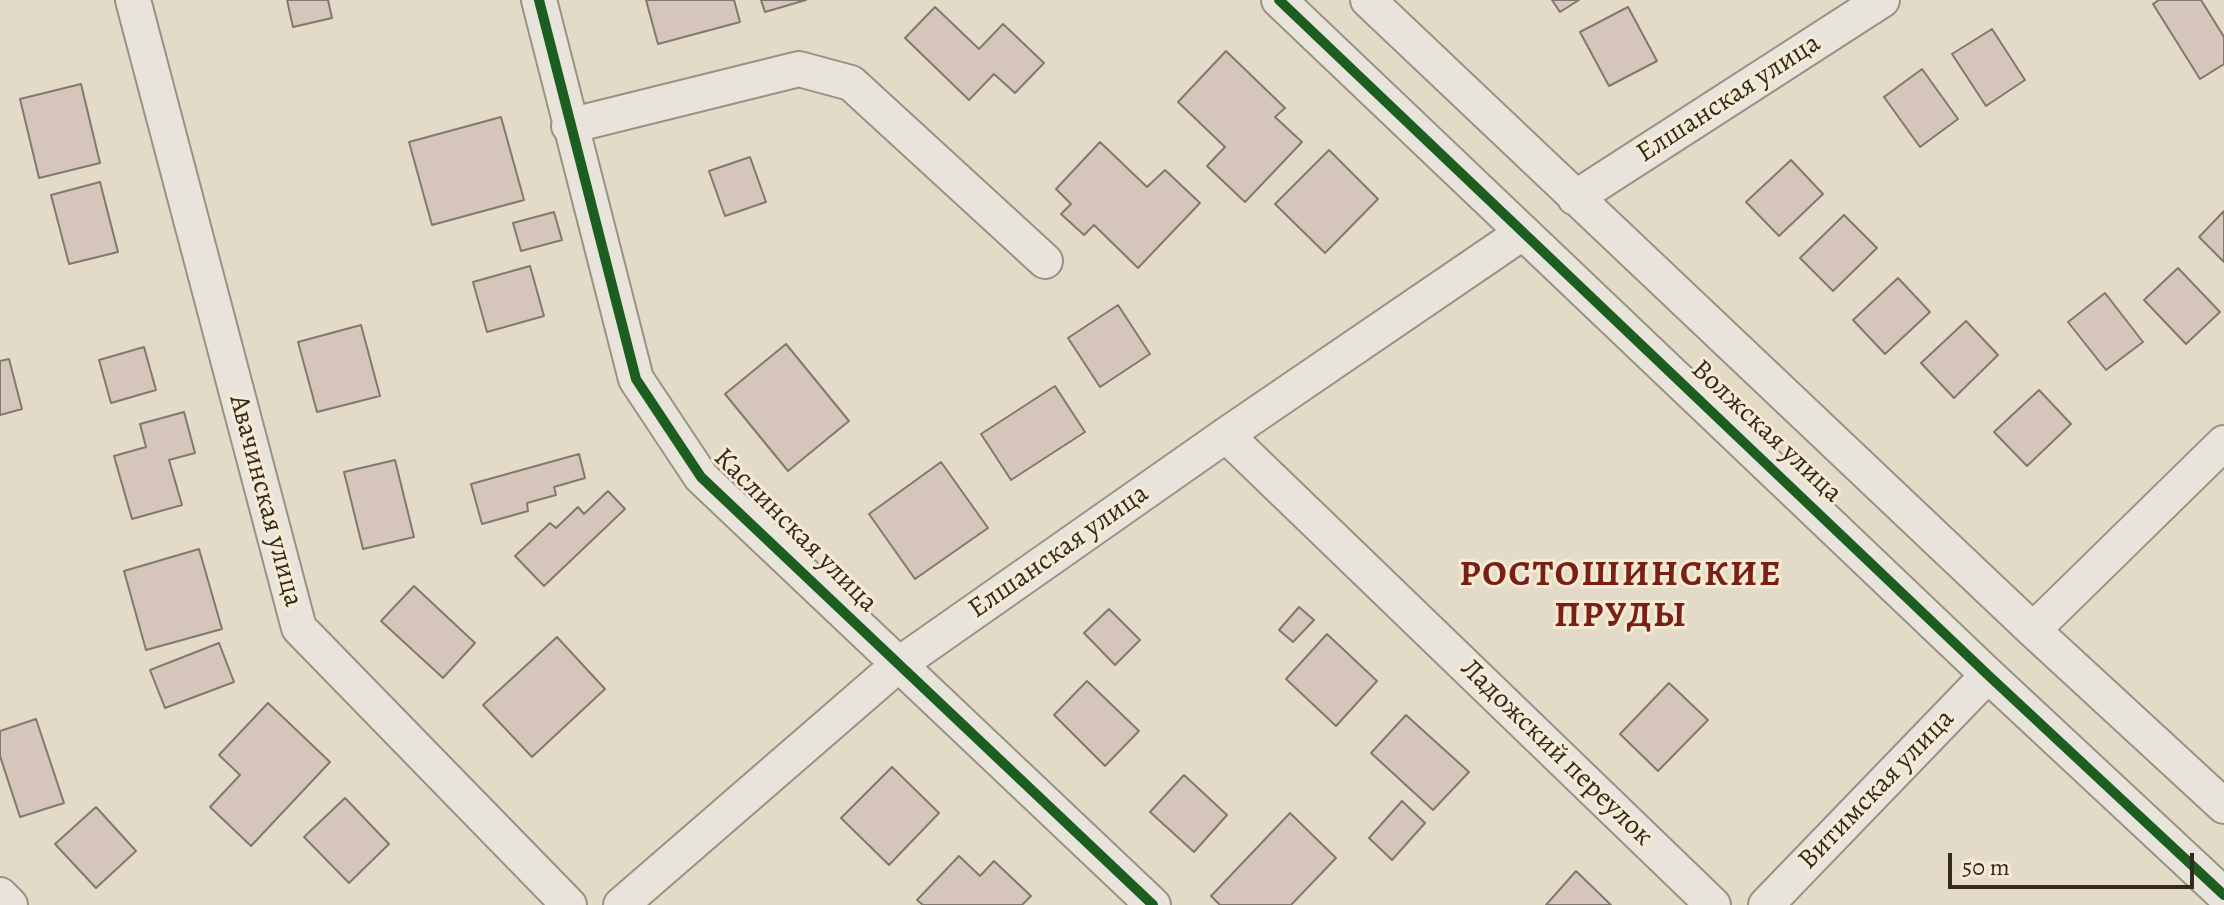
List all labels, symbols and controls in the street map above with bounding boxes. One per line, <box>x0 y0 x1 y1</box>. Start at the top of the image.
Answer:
street label: Елшанская улица <box>1631 27 1827 171</box>
street label: Волжская улица <box>1683 353 1849 511</box>
street label: Авачинская улица <box>221 392 309 610</box>
street label: Каслинская улица <box>706 442 884 620</box>
street label: Елшанская улица <box>962 477 1156 627</box>
district label: РОСТОШИНСКИЕ ПРУДЫ <box>1459 554 1783 639</box>
street label: Ладожский переулок <box>1453 652 1659 854</box>
street label: Витимская улица <box>1792 703 1962 877</box>
scale bar <box>1952 837 2198 887</box>
text: 50 m <box>1962 851 2010 883</box>

